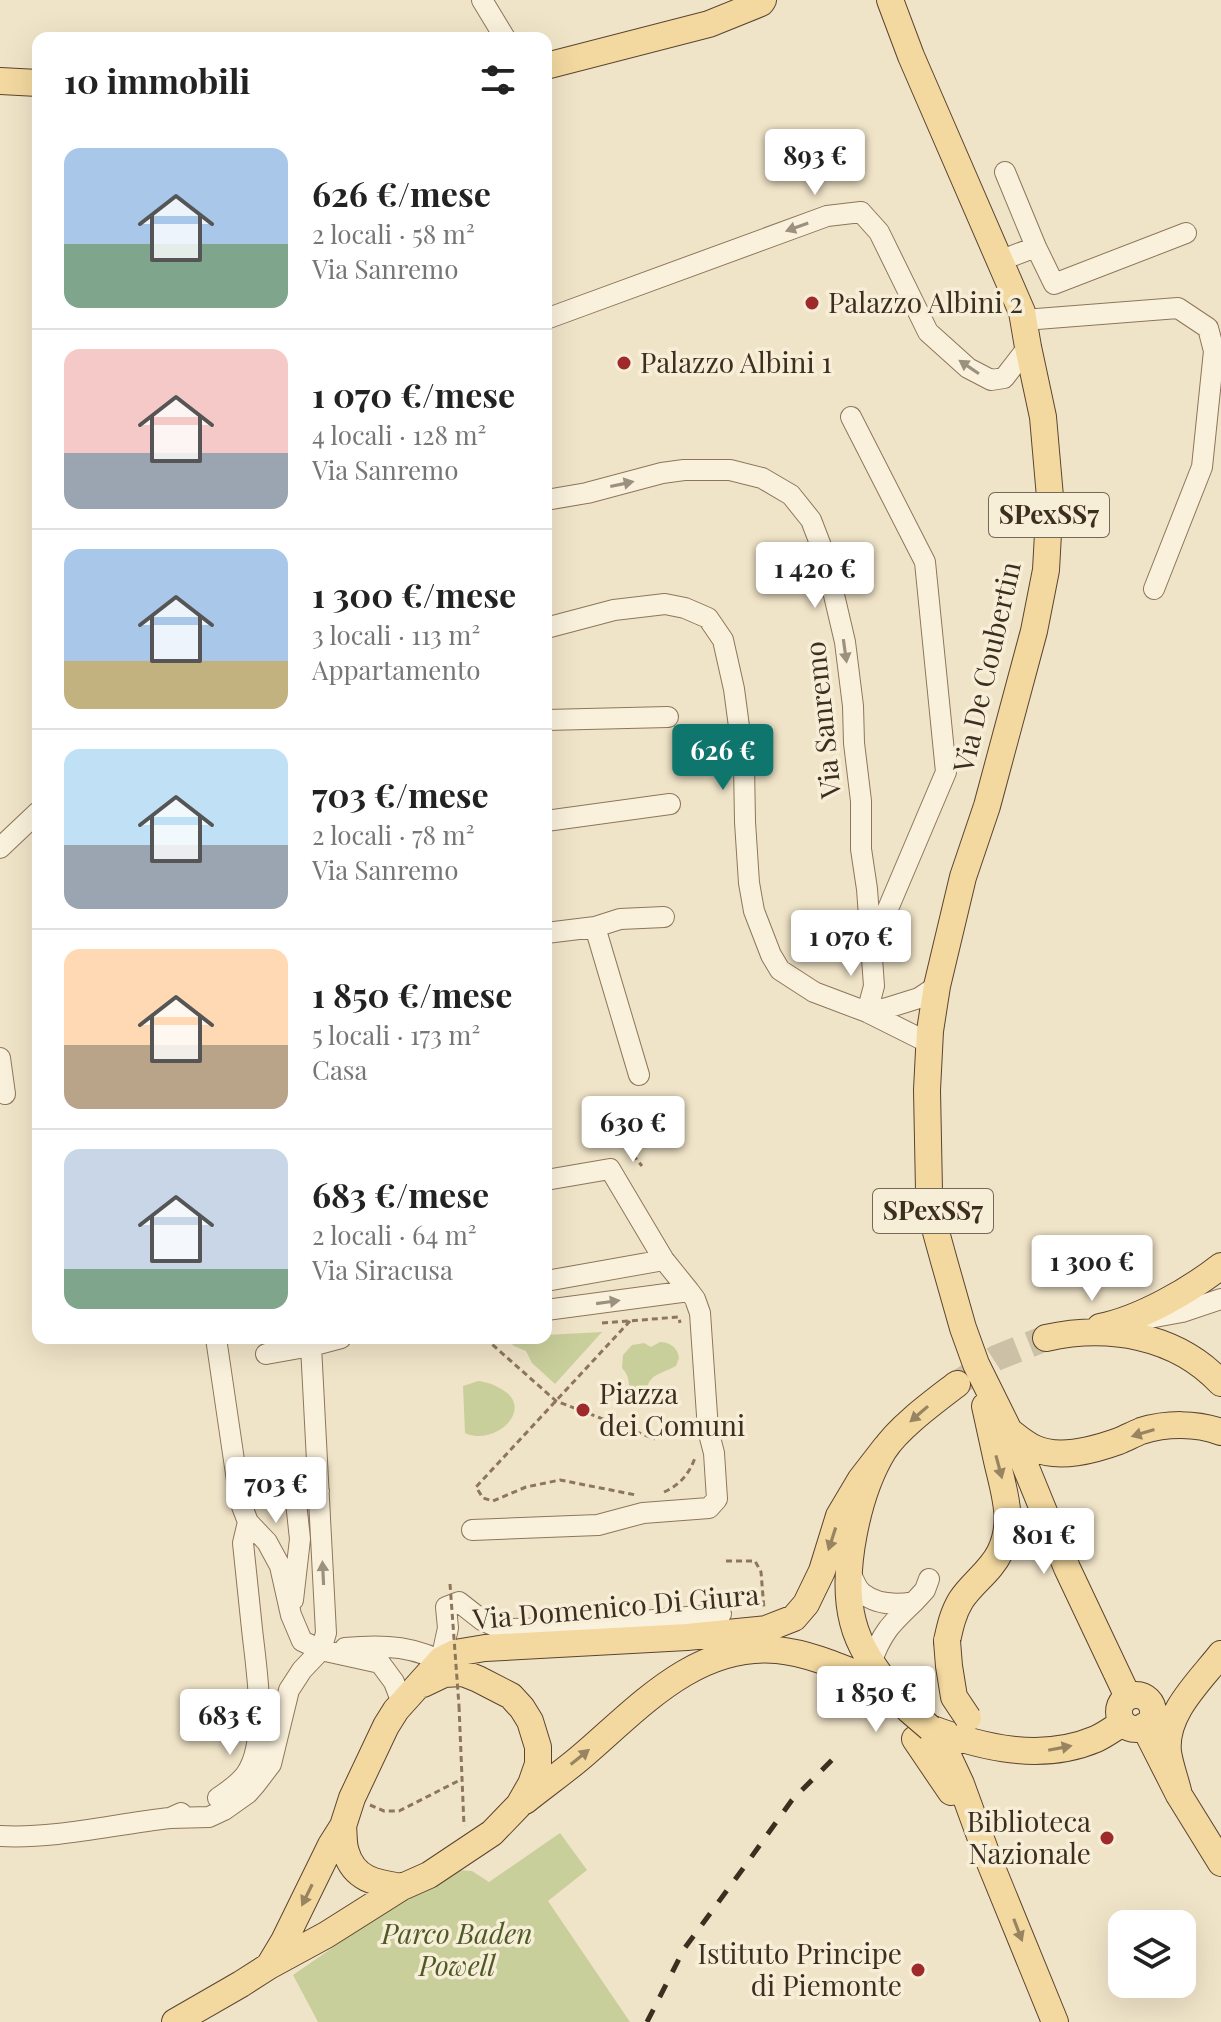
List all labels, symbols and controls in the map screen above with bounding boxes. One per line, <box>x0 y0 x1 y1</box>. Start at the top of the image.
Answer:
text: 10 immobili <box>64 57 250 103</box>
icon: filters <box>476 58 520 102</box>
pin: 893 € <box>759 129 871 197</box>
text: 893 € <box>783 137 847 172</box>
text: 626 €/mese <box>312 170 491 216</box>
icon: home <box>128 180 224 276</box>
text: 2 locali · 58 m² <box>312 216 475 251</box>
one-way arrow <box>784 222 808 234</box>
text: Via Sanremo <box>312 251 458 286</box>
place label: Palazzo Albini 2 <box>828 283 1023 320</box>
marker: Palazzo Albini 2 <box>803 294 821 312</box>
place label: Palazzo Albini 1 <box>640 343 832 380</box>
marker: Palazzo Albini 1 <box>615 354 633 372</box>
one-way arrow <box>959 360 980 375</box>
text: 1 070 €/mese <box>312 371 515 417</box>
icon: home <box>128 381 224 477</box>
text: 4 locali · 128 m² <box>312 417 486 452</box>
text: Via Sanremo <box>312 452 458 487</box>
one-way arrow <box>610 477 635 490</box>
road number: SPexSS7 <box>989 493 1109 537</box>
pin: 1 420 € <box>741 542 889 610</box>
text: 1 420 € <box>774 550 856 585</box>
street label: Via De Coubertin <box>943 557 1028 777</box>
text: 1 300 €/mese <box>312 571 516 617</box>
icon: home <box>128 581 224 677</box>
text: 3 locali · 113 m² <box>312 617 480 652</box>
one-way arrow <box>839 639 852 664</box>
street label: Via Sanremo <box>795 640 848 802</box>
text: Appartamento <box>312 652 480 687</box>
pin: 626 € <box>667 724 779 792</box>
text: 626 € <box>690 732 756 767</box>
text: 703 €/mese <box>312 771 489 817</box>
icon: home <box>128 781 224 877</box>
text: 2 locali · 78 m² <box>312 817 474 852</box>
text: Via Sanremo <box>312 852 458 887</box>
pin: 1 070 € <box>777 910 925 978</box>
text: 1 070 € <box>809 918 893 953</box>
text: 1 850 €/mese <box>312 971 512 1017</box>
icon: home <box>128 981 224 1077</box>
text: 5 locali · 173 m² <box>312 1017 480 1052</box>
text: Casa <box>312 1052 367 1087</box>
pin: 630 € <box>577 1096 689 1164</box>
text: 630 € <box>600 1104 666 1139</box>
text: 683 €/mese <box>312 1171 489 1217</box>
icon: home <box>128 1181 224 1277</box>
road number: SPexSS7 <box>873 1189 993 1233</box>
text: 2 locali · 64 m² <box>312 1217 477 1252</box>
pin: 1 300 € <box>1018 1235 1166 1303</box>
text: 1 300 € <box>1050 1243 1134 1278</box>
text: Via Siracusa <box>312 1252 453 1287</box>
one-way arrow <box>596 1295 621 1308</box>
place label: Piazza dei Comuni <box>599 1374 745 1443</box>
marker: Piazza dei Comuni <box>574 1401 592 1419</box>
one-way arrow <box>910 1405 929 1423</box>
one-way arrow <box>1131 1427 1155 1440</box>
one-way arrow <box>993 1456 1006 1480</box>
pin: 703 € <box>220 1457 332 1525</box>
text: 703 € <box>244 1465 308 1500</box>
pin: 801 € <box>988 1508 1100 1576</box>
text: 801 € <box>1012 1516 1076 1551</box>
one-way arrow <box>825 1527 837 1551</box>
one-way arrow <box>317 1560 330 1585</box>
street label: Via Domenico Di Giura <box>470 1575 761 1637</box>
pin: 1 850 € <box>802 1666 950 1734</box>
text: 1 850 € <box>835 1674 917 1709</box>
pin: 683 € <box>174 1689 286 1757</box>
text: 683 € <box>198 1697 262 1732</box>
one-way arrow <box>1048 1741 1073 1753</box>
one-way arrow <box>570 1749 590 1766</box>
place label: Biblioteca Nazionale <box>967 1802 1091 1871</box>
marker: Biblioteca Nazionale <box>1098 1829 1116 1847</box>
one-way arrow <box>300 1883 314 1906</box>
map controls <box>1108 1910 1196 1998</box>
button: layers <box>1108 1910 1196 1998</box>
park label: Parco Baden Powell <box>381 1914 532 1983</box>
one-way arrow <box>1012 1918 1025 1942</box>
place label: Istituto Principe di Piemonte <box>698 1934 902 2003</box>
marker: Istituto Principe di Piemonte <box>909 1961 927 1979</box>

